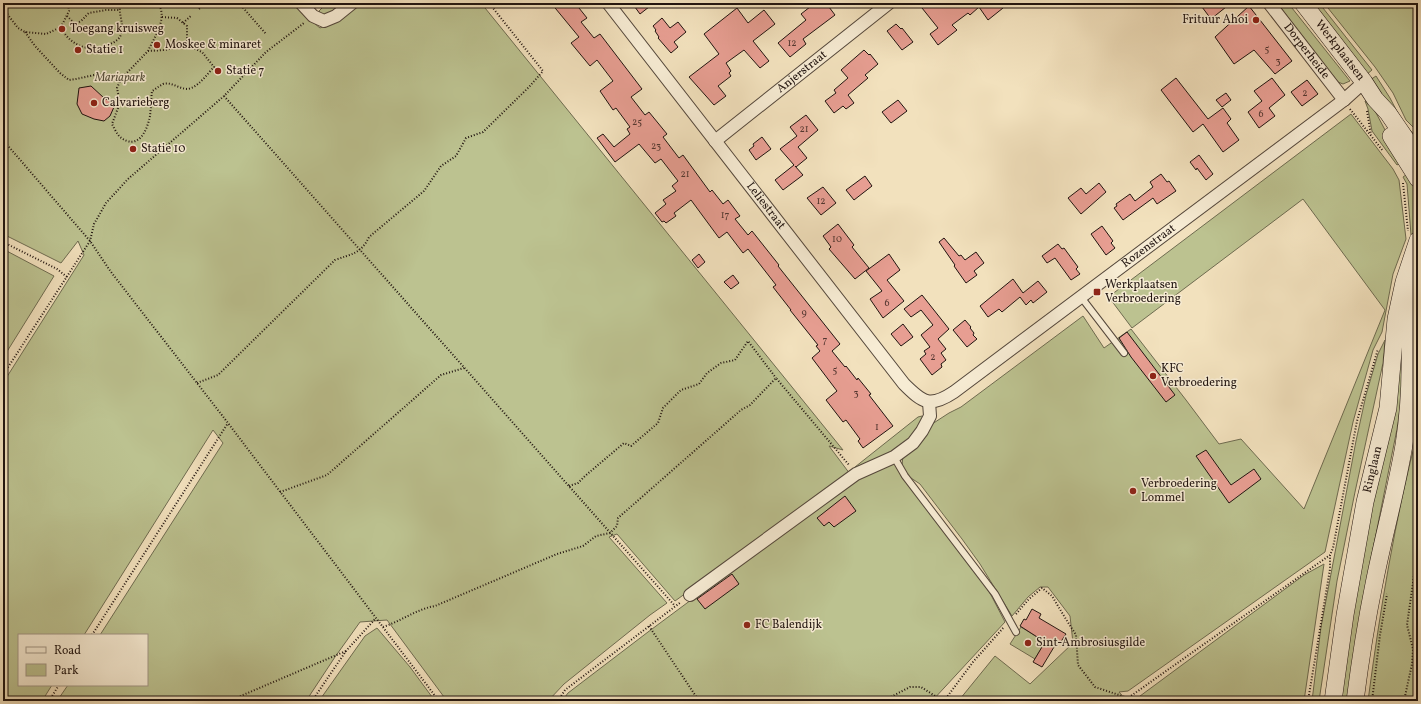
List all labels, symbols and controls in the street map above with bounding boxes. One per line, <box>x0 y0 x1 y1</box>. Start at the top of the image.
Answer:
place label: Frituur Ahoi <box>1182 12 1248 28</box>
marker: Frituur Ahoi <box>1251 15 1261 25</box>
street label: Werkplaatsen <box>1311 17 1368 84</box>
street label: Dorperheide <box>1280 20 1333 83</box>
place label: Toegang kruisweg <box>70 21 164 37</box>
marker: Toegang kruisweg <box>57 24 67 34</box>
house number: 12 <box>787 36 797 50</box>
place label: Moskee & minaret <box>165 37 261 53</box>
marker: Moskee & minaret <box>152 40 162 50</box>
place label: Statie 1 <box>86 42 123 58</box>
house number: 5 <box>1265 42 1270 56</box>
marker: Statie 1 <box>73 45 83 55</box>
street label: Anjerstraat <box>773 47 831 97</box>
house number: 3 <box>1275 54 1281 68</box>
place label: Statie 7 <box>226 63 265 79</box>
marker: Statie 7 <box>213 66 223 76</box>
park label: Mariapark <box>94 70 146 86</box>
house number: 2 <box>1302 86 1308 100</box>
place label: Calvarieberg <box>102 95 169 111</box>
marker: Calvarieberg <box>89 98 99 108</box>
house number: 6 <box>1258 107 1264 121</box>
house number: 25 <box>632 115 642 129</box>
house number: 21 <box>799 122 809 136</box>
house number: 23 <box>651 139 661 153</box>
place label: Statie 10 <box>141 141 185 157</box>
marker: Statie 10 <box>128 144 138 154</box>
house number: 21 <box>680 167 690 181</box>
street label: Leliestraat <box>742 179 789 233</box>
house number: 12 <box>816 194 826 208</box>
house number: 17 <box>721 208 730 222</box>
street label: Rozenstraat <box>1119 221 1179 272</box>
house number: 10 <box>832 232 842 246</box>
place label: Werkplaatsen Verbroedering <box>1105 277 1181 307</box>
marker: Werkplaatsen Verbroedering <box>1092 287 1102 297</box>
house number: 6 <box>884 296 890 310</box>
house number: 9 <box>801 306 807 320</box>
house number: 7 <box>823 333 828 347</box>
house number: 2 <box>930 350 936 364</box>
place label: KFC Verbroedering <box>1161 361 1237 391</box>
house number: 5 <box>833 363 838 377</box>
marker: KFC Verbroedering <box>1148 371 1158 381</box>
house number: 3 <box>853 386 859 400</box>
house number: 1 <box>875 420 879 434</box>
street label: Ringlaan <box>1359 444 1386 495</box>
place label: Verbroedering Lommel <box>1141 476 1217 506</box>
marker: Verbroedering Lommel <box>1128 486 1138 496</box>
place label: FC Balendijk <box>755 617 823 633</box>
marker: FC Balendijk <box>742 620 752 630</box>
legend <box>18 634 148 686</box>
place label: Sint-Ambrosiusgilde <box>1036 635 1145 651</box>
marker: Sint-Ambrosiusgilde <box>1023 638 1033 648</box>
text: Road <box>54 643 81 659</box>
text: Park <box>54 663 79 679</box>

